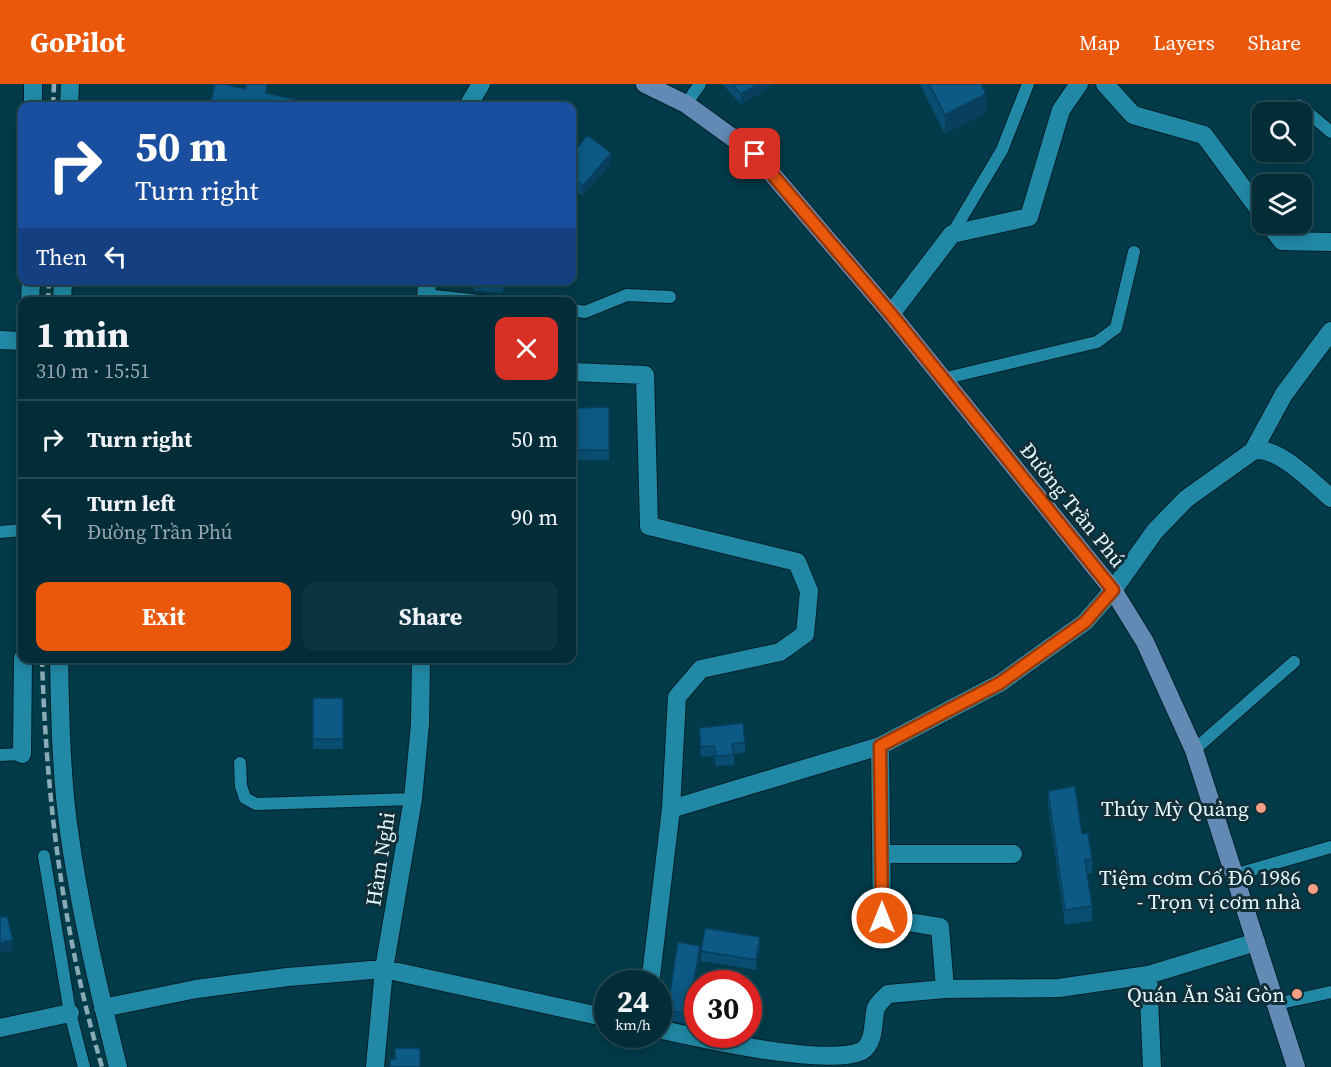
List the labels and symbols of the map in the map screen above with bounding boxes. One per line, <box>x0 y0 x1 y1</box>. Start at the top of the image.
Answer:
pin <box>729 128 780 179</box>
street label: Đường Trần Phú <box>1014 437 1132 573</box>
place label: Thúy Mỳ Quảng <box>1101 794 1249 823</box>
marker: Thúy Mỳ Quảng <box>1254 801 1268 815</box>
street label: Hàm Nghi <box>358 810 402 908</box>
place label: Tiệm cơm Cố Đô 1986 - Trọn vị cơm nhà <box>1099 863 1301 916</box>
marker: Tiệm cơm Cố Đô 1986 - Trọn vị cơm nhà <box>1306 882 1320 896</box>
position arrow <box>850 886 914 950</box>
speed limit sign: 30 <box>684 970 762 1048</box>
place label: Quán Ăn Sài Gòn <box>1127 980 1285 1009</box>
marker: Quán Ăn Sài Gòn <box>1290 987 1304 1001</box>

